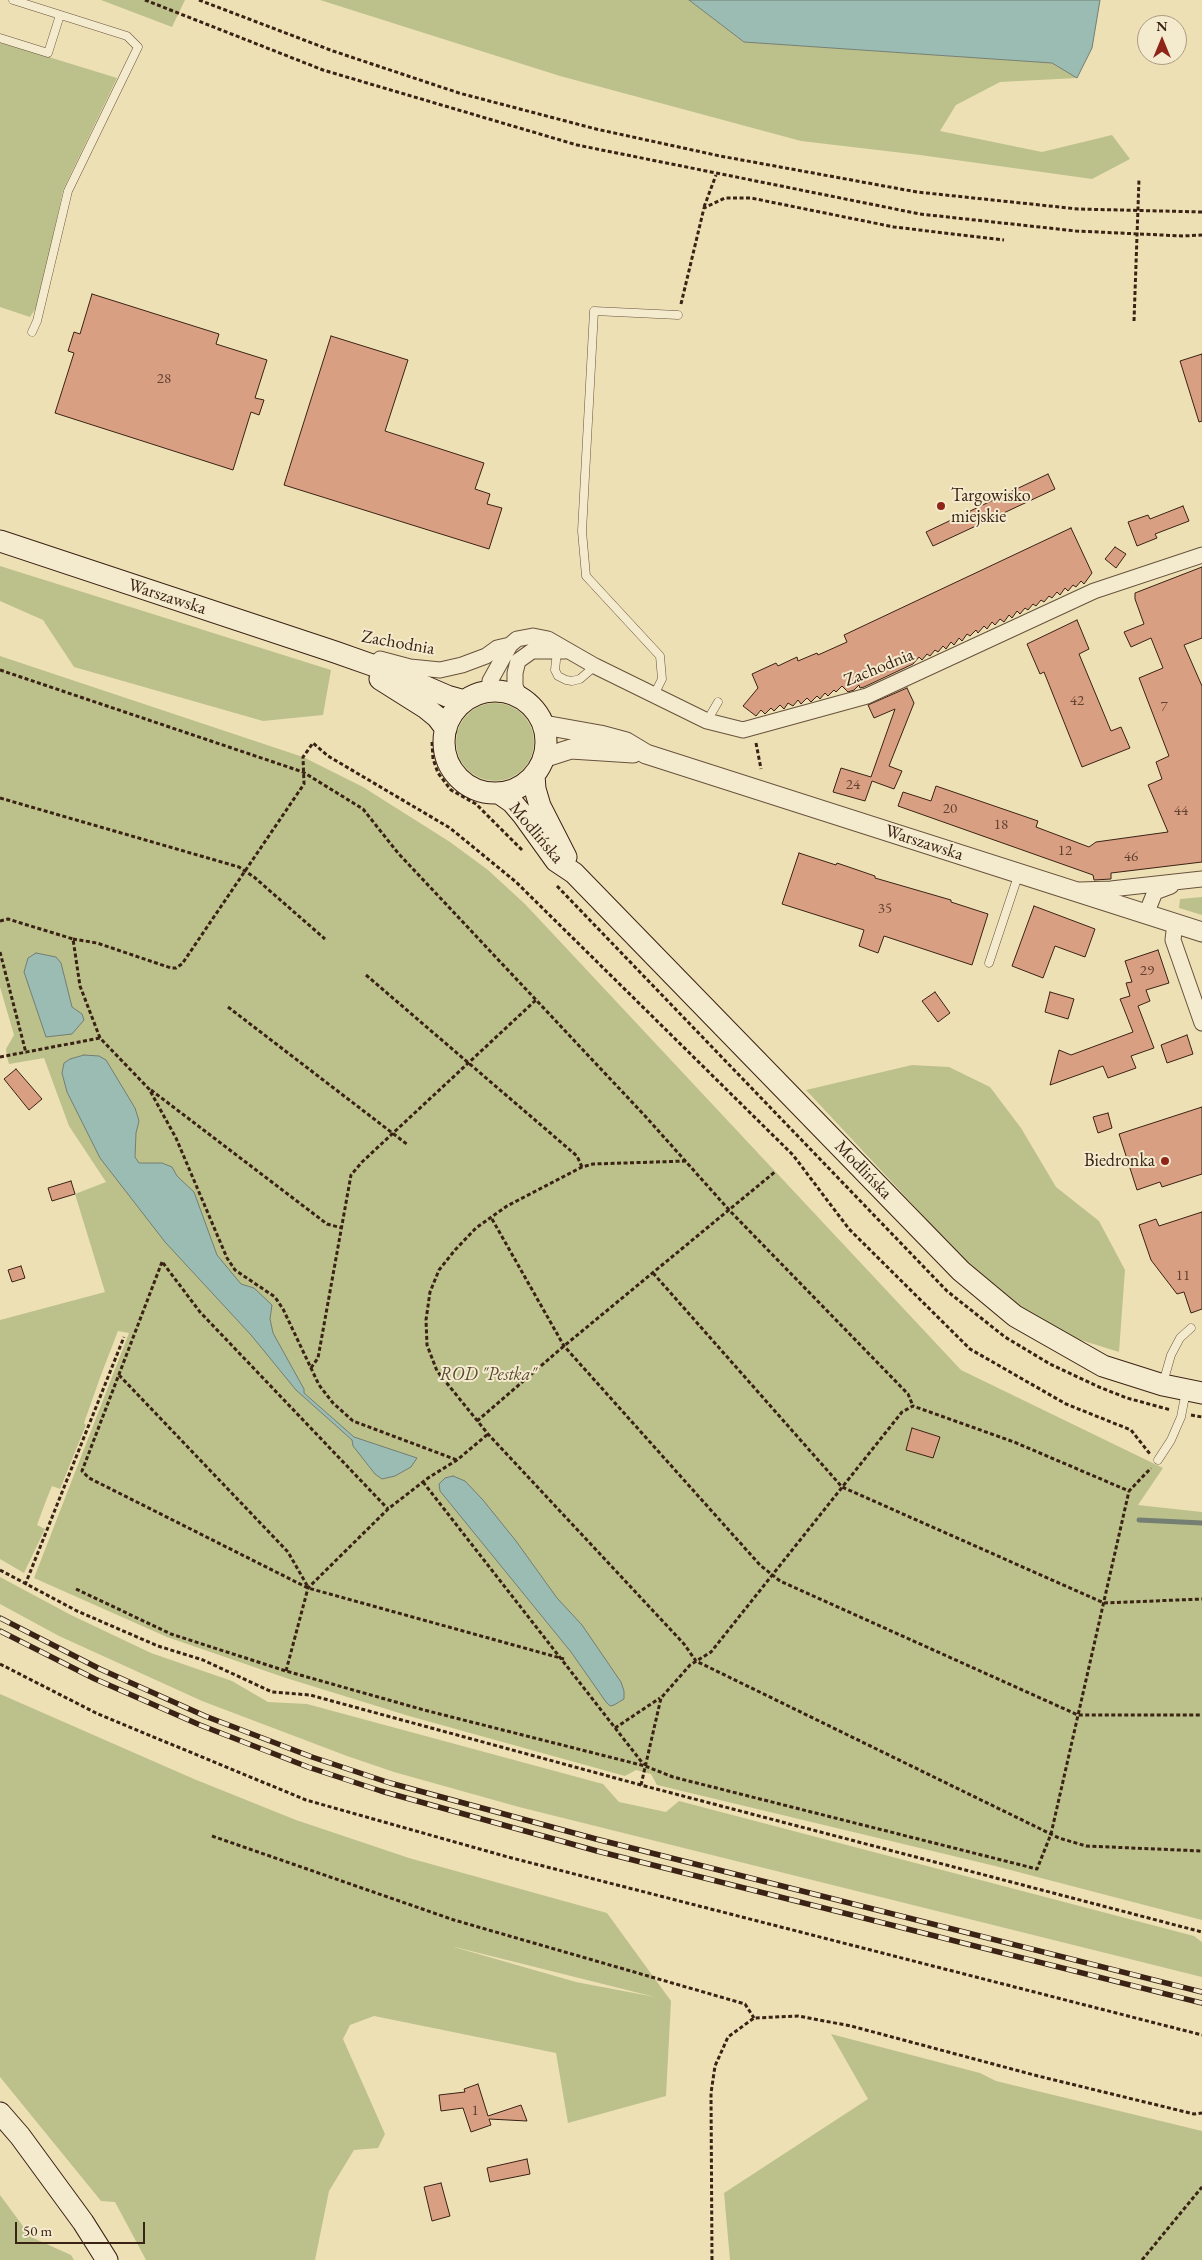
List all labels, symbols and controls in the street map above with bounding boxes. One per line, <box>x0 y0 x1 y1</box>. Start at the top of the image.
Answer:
north arrow <box>1137 15 1187 65</box>
text: N <box>1156 17 1168 35</box>
house number: 28 <box>157 370 171 388</box>
place label: Targowisko miejskie <box>951 485 1031 528</box>
marker: Targowisko miejskie <box>935 500 947 512</box>
street label: Warszawska <box>125 574 209 620</box>
street label: Zachodnia <box>360 626 436 660</box>
street label: Zachodnia <box>841 644 917 692</box>
house number: 42 <box>1070 692 1084 710</box>
house number: 7 <box>1160 698 1168 716</box>
house number: 24 <box>846 776 860 794</box>
street label: Modlińska <box>504 798 568 868</box>
house number: 20 <box>943 800 957 818</box>
house number: 44 <box>1174 802 1188 820</box>
house number: 18 <box>994 816 1008 834</box>
street label: Warszawska <box>882 820 966 866</box>
house number: 12 <box>1058 842 1072 860</box>
house number: 46 <box>1124 848 1138 866</box>
house number: 35 <box>878 900 892 918</box>
house number: 29 <box>1140 962 1154 980</box>
street label: Modlińska <box>830 1136 896 1204</box>
place label: Biedronka <box>1084 1150 1155 1172</box>
marker: Biedronka <box>1159 1155 1171 1167</box>
house number: 11 <box>1176 1267 1190 1285</box>
park label: ROD "Pestka" <box>439 1364 537 1386</box>
house number: 1 <box>471 2102 479 2120</box>
scale bar <box>18 2212 148 2244</box>
text: 50 m <box>23 2221 52 2240</box>

